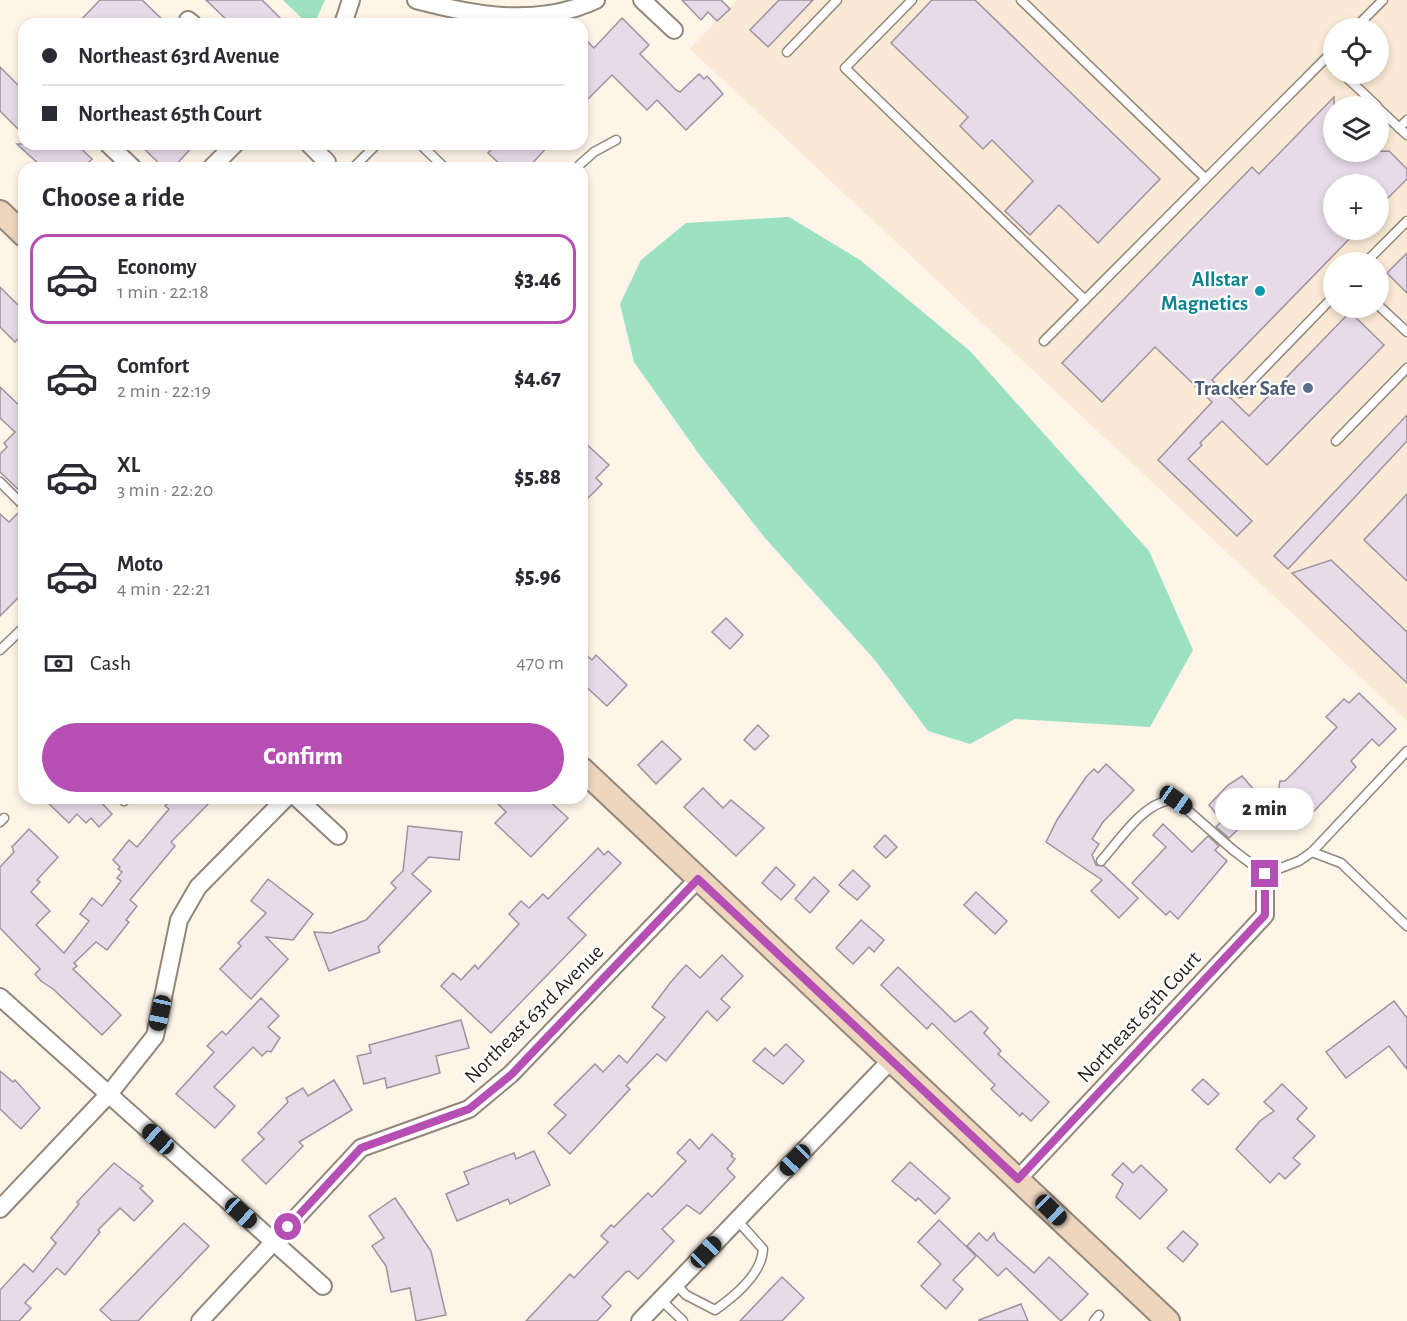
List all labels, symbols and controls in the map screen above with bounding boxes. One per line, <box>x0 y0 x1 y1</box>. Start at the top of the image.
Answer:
map controls <box>1323 18 1389 318</box>
button: locate <box>1323 18 1389 84</box>
text: Northeast 63rd Avenue <box>78 45 279 67</box>
button: layers <box>1323 96 1389 162</box>
text: Northeast 65th Court <box>78 103 262 125</box>
button: + <box>1323 174 1389 240</box>
text: Choose a ride <box>42 184 185 211</box>
icon: car <box>45 252 99 306</box>
button: − <box>1323 252 1389 318</box>
text: Economy <box>117 256 197 278</box>
text: $3.46 <box>514 268 561 290</box>
place label: Allstar Magnetics <box>1161 269 1249 314</box>
text: 1 min · 22:18 <box>117 282 209 302</box>
marker: Allstar Magnetics <box>1253 284 1267 298</box>
icon: car <box>45 351 99 405</box>
text: Comfort <box>117 355 189 377</box>
text: $4.67 <box>514 367 561 389</box>
place label: Tracker Safe <box>1194 378 1296 399</box>
text: 2 min · 22:19 <box>117 381 211 401</box>
marker: Tracker Safe <box>1301 381 1315 395</box>
icon: car <box>45 450 99 504</box>
text: XL <box>117 454 140 476</box>
text: $5.88 <box>514 466 561 488</box>
text: 3 min · 22:20 <box>117 480 213 500</box>
icon: car <box>45 549 99 603</box>
text: Moto <box>117 553 163 575</box>
text: $5.96 <box>515 565 561 587</box>
text: 4 min · 22:21 <box>117 579 211 599</box>
icon: cash <box>42 647 75 680</box>
text: Cash <box>90 652 131 674</box>
text: 470 m <box>516 653 564 673</box>
button: Confirm <box>42 723 564 792</box>
car <box>1156 782 1196 818</box>
callout: 2 min <box>1216 787 1314 829</box>
text: 2 min <box>1242 799 1287 819</box>
route end <box>1251 860 1278 887</box>
street label: Northeast 63rd Avenue <box>461 941 607 1087</box>
street label: Northeast 65th Court <box>1073 947 1205 1086</box>
car <box>147 994 173 1032</box>
car <box>139 1120 177 1158</box>
car <box>776 1141 814 1179</box>
car <box>1032 1191 1070 1229</box>
car <box>222 1194 260 1232</box>
route start <box>274 1213 301 1240</box>
car <box>687 1233 725 1271</box>

